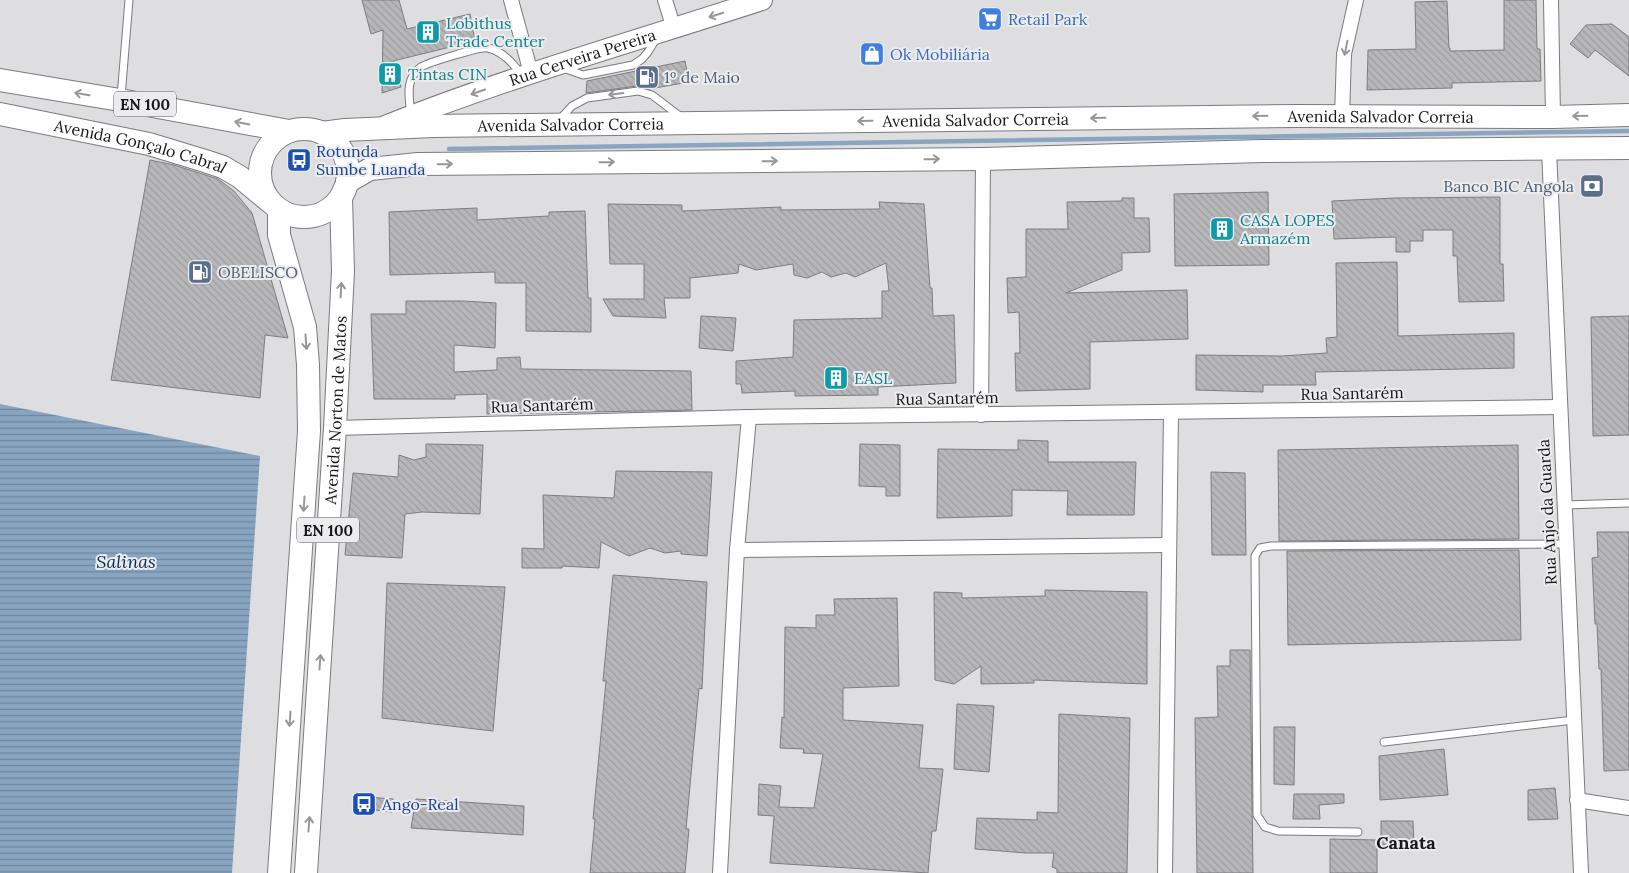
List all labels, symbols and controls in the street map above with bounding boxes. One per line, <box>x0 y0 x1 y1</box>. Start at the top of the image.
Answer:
supermarket icon: Retail Park <box>977 6 1003 32</box>
place label: Retail Park <box>1008 9 1088 29</box>
one-way arrow <box>708 11 724 20</box>
place label: Lobithus Trade Center <box>446 13 545 51</box>
building icon: Lobithus Trade Center <box>415 19 441 45</box>
street label: Rua Cerveira Pereira <box>506 24 658 90</box>
one-way arrow <box>1341 39 1350 55</box>
shop icon: Ok Mobiliária <box>859 41 885 67</box>
place label: Ok Mobiliária <box>890 44 990 64</box>
building icon: Tintas CIN <box>377 61 403 87</box>
place label: Tintas CIN <box>408 64 487 84</box>
fuel station icon: 1º de Maio <box>634 64 660 90</box>
place label: 1º de Maio <box>664 67 740 87</box>
one-way arrow <box>470 87 486 97</box>
one-way arrow <box>74 88 90 98</box>
one-way arrow <box>608 89 624 99</box>
road number: EN 100 <box>114 92 176 116</box>
street label: Avenida Salvador Correia <box>1286 106 1474 127</box>
street label: Avenida Salvador Correia <box>881 109 1069 131</box>
one-way arrow <box>1253 111 1269 121</box>
one-way arrow <box>1573 112 1589 121</box>
street label: Avenida Salvador Correia <box>476 113 664 135</box>
one-way arrow <box>1090 113 1106 123</box>
street label: Avenida Gonçalo Cabral <box>52 115 231 177</box>
one-way arrow <box>858 116 874 126</box>
one-way arrow <box>234 117 250 127</box>
place label: Rotunda Sumbe Luanda <box>316 141 426 179</box>
bus stop icon: Rotunda Sumbe Luanda <box>286 147 312 173</box>
one-way arrow <box>924 154 940 164</box>
one-way arrow <box>761 156 777 166</box>
one-way arrow <box>598 157 615 167</box>
one-way arrow <box>436 159 452 169</box>
bank icon: Banco BIC Angola <box>1579 173 1605 199</box>
place label: Banco BIC Angola <box>1443 176 1574 196</box>
place label: CASA LOPES Armazém <box>1239 210 1334 248</box>
building icon: CASA LOPES Armazém <box>1209 216 1235 242</box>
fuel station icon: OBELISCO <box>187 259 213 285</box>
place label: OBELISCO <box>218 262 298 282</box>
one-way arrow <box>337 283 346 299</box>
street label: Avenida Norton de Matos <box>320 315 351 506</box>
one-way arrow <box>302 334 311 350</box>
building icon: EASL <box>823 365 849 391</box>
place label: EASL <box>854 368 892 388</box>
street label: Rua Santarém <box>1300 382 1404 404</box>
street label: Rua Santarém <box>895 387 999 409</box>
street label: Rua Santarém <box>490 393 594 417</box>
street label: Rua Anjo da Guarda <box>1533 439 1561 585</box>
one-way arrow <box>299 496 308 512</box>
road number: EN 100 <box>297 518 359 542</box>
water label: Salinas <box>96 550 156 573</box>
one-way arrow <box>315 654 324 670</box>
one-way arrow <box>285 711 294 727</box>
bus stop icon: Ango-Real <box>351 791 377 817</box>
place label: Ango-Real <box>381 794 459 814</box>
one-way arrow <box>305 817 314 833</box>
district label: Canata <box>1376 831 1436 854</box>

